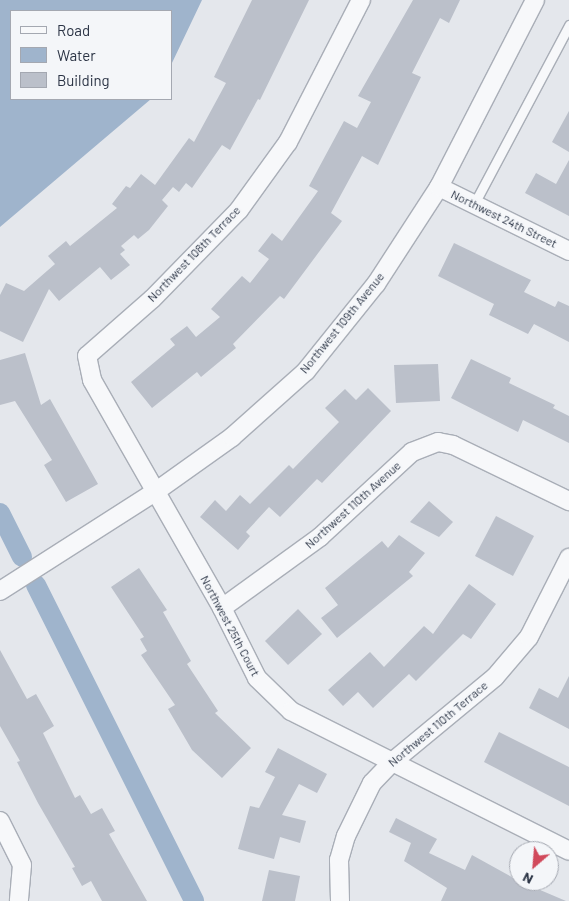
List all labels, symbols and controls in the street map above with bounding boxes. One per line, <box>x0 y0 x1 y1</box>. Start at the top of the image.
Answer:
legend <box>10 10 172 100</box>
text: Road <box>57 21 90 39</box>
text: Water <box>57 46 96 64</box>
text: Building <box>57 71 110 89</box>
street label: Northwest 24th Street <box>449 187 559 251</box>
street label: Northwest 108th Terrace <box>145 203 243 305</box>
street label: Northwest 109th Avenue <box>297 270 387 376</box>
street label: Northwest 110th Avenue <box>302 458 404 552</box>
street label: Northwest 25th Court <box>197 573 263 679</box>
street label: Northwest 110th Terrace <box>385 678 491 770</box>
north arrow <box>509 841 559 891</box>
text: N <box>519 869 535 889</box>

